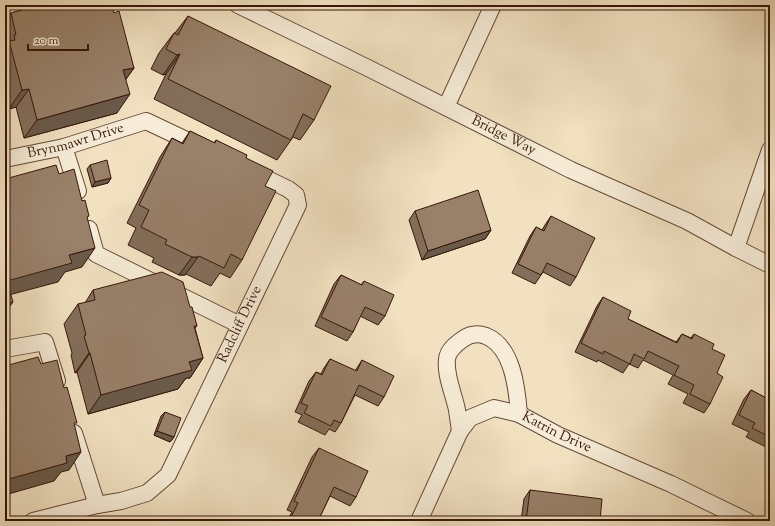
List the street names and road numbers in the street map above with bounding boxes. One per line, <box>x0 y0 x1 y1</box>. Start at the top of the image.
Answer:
street label: Bridge Way <box>468 111 539 161</box>
street label: Brynmawr Drive <box>26 119 127 164</box>
street label: Radcliff Drive <box>213 283 267 367</box>
street label: Katrin Drive <box>518 407 594 458</box>

